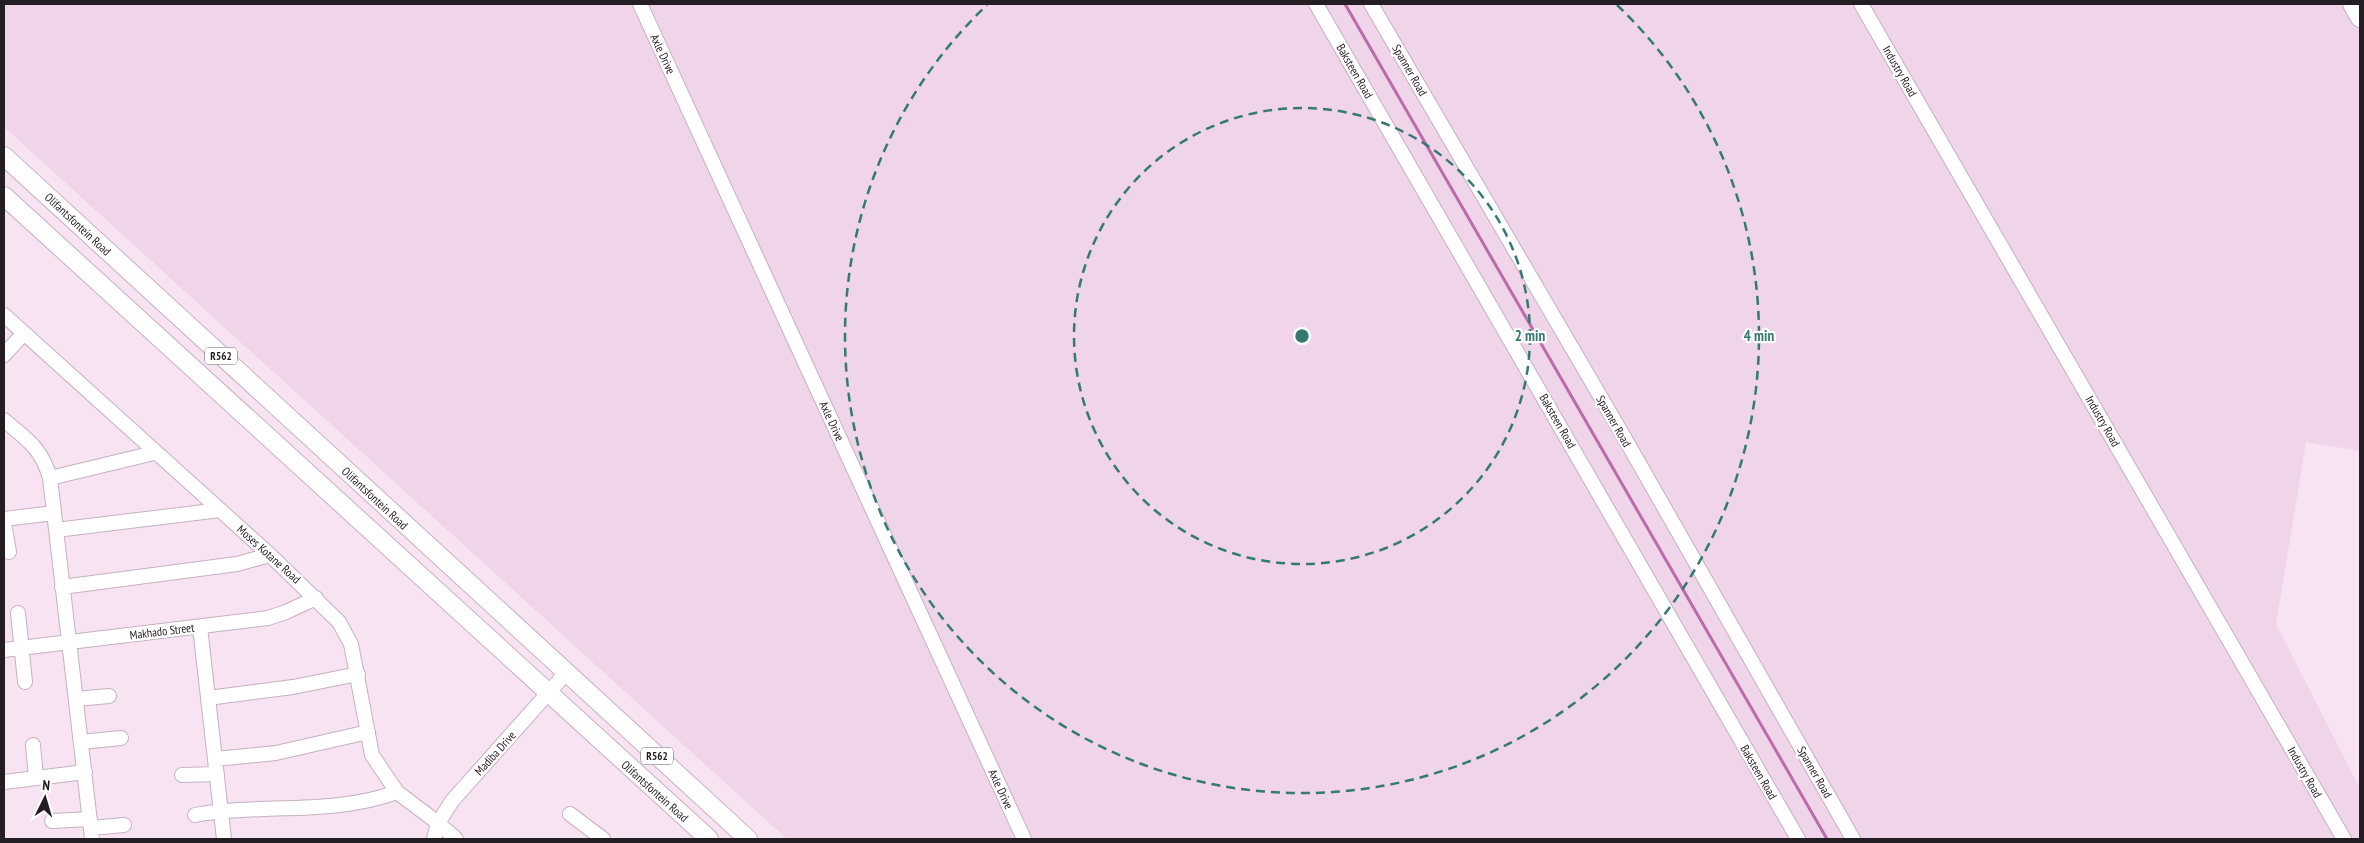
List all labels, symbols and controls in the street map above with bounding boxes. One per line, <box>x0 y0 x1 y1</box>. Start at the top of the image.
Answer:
street label: Axle Drive <box>647 32 679 76</box>
street label: Baksteen Road <box>1333 41 1377 101</box>
street label: Spanner Road <box>1389 42 1431 98</box>
street label: Industry Road <box>1879 43 1921 99</box>
street label: Olifantsfontein Road <box>42 190 114 258</box>
text: 2 min <box>1515 326 1545 345</box>
text: 4 min <box>1744 326 1774 345</box>
centre of rings <box>1293 327 1311 345</box>
road number: R562 <box>205 348 237 364</box>
street label: Baksteen Road <box>1536 391 1580 451</box>
street label: Spanner Road <box>1593 393 1635 449</box>
street label: Industry Road <box>2082 393 2124 449</box>
street label: Axle Drive <box>816 399 848 443</box>
street label: Olifantsfontein Road <box>339 464 411 532</box>
street label: Moses Kotane Road <box>234 522 304 586</box>
street label: Makhado Street <box>129 620 196 642</box>
street label: Madiba Drive <box>471 728 519 778</box>
street label: Baksteen Road <box>1737 742 1781 802</box>
street label: Spanner Road <box>1794 744 1836 800</box>
street label: Industry Road <box>2284 744 2326 800</box>
road number: R562 <box>641 748 673 764</box>
street label: Olifantsfontein Road <box>618 757 692 825</box>
street label: Axle Drive <box>985 767 1017 811</box>
north arrow <box>20 773 70 823</box>
text: N <box>42 776 51 794</box>

